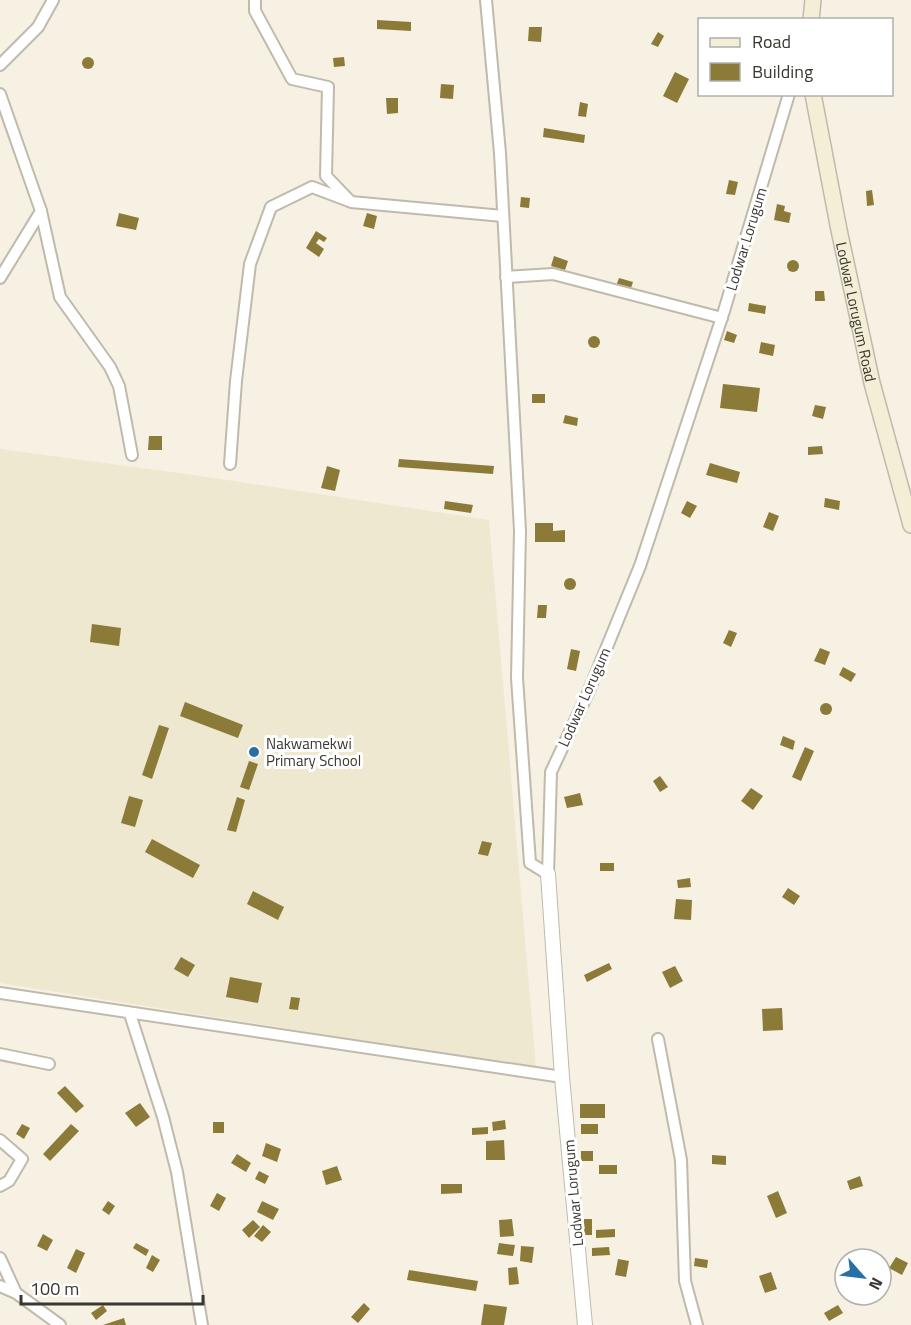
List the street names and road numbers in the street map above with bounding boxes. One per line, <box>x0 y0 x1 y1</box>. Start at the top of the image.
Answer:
street label: Lodwar Lorugum <box>719 185 773 293</box>
street label: Lodwar Lorugum Road <box>830 240 883 384</box>
street label: Lodwar Lorugum <box>552 644 616 750</box>
street label: Lodwar Lorugum <box>557 1139 589 1247</box>

